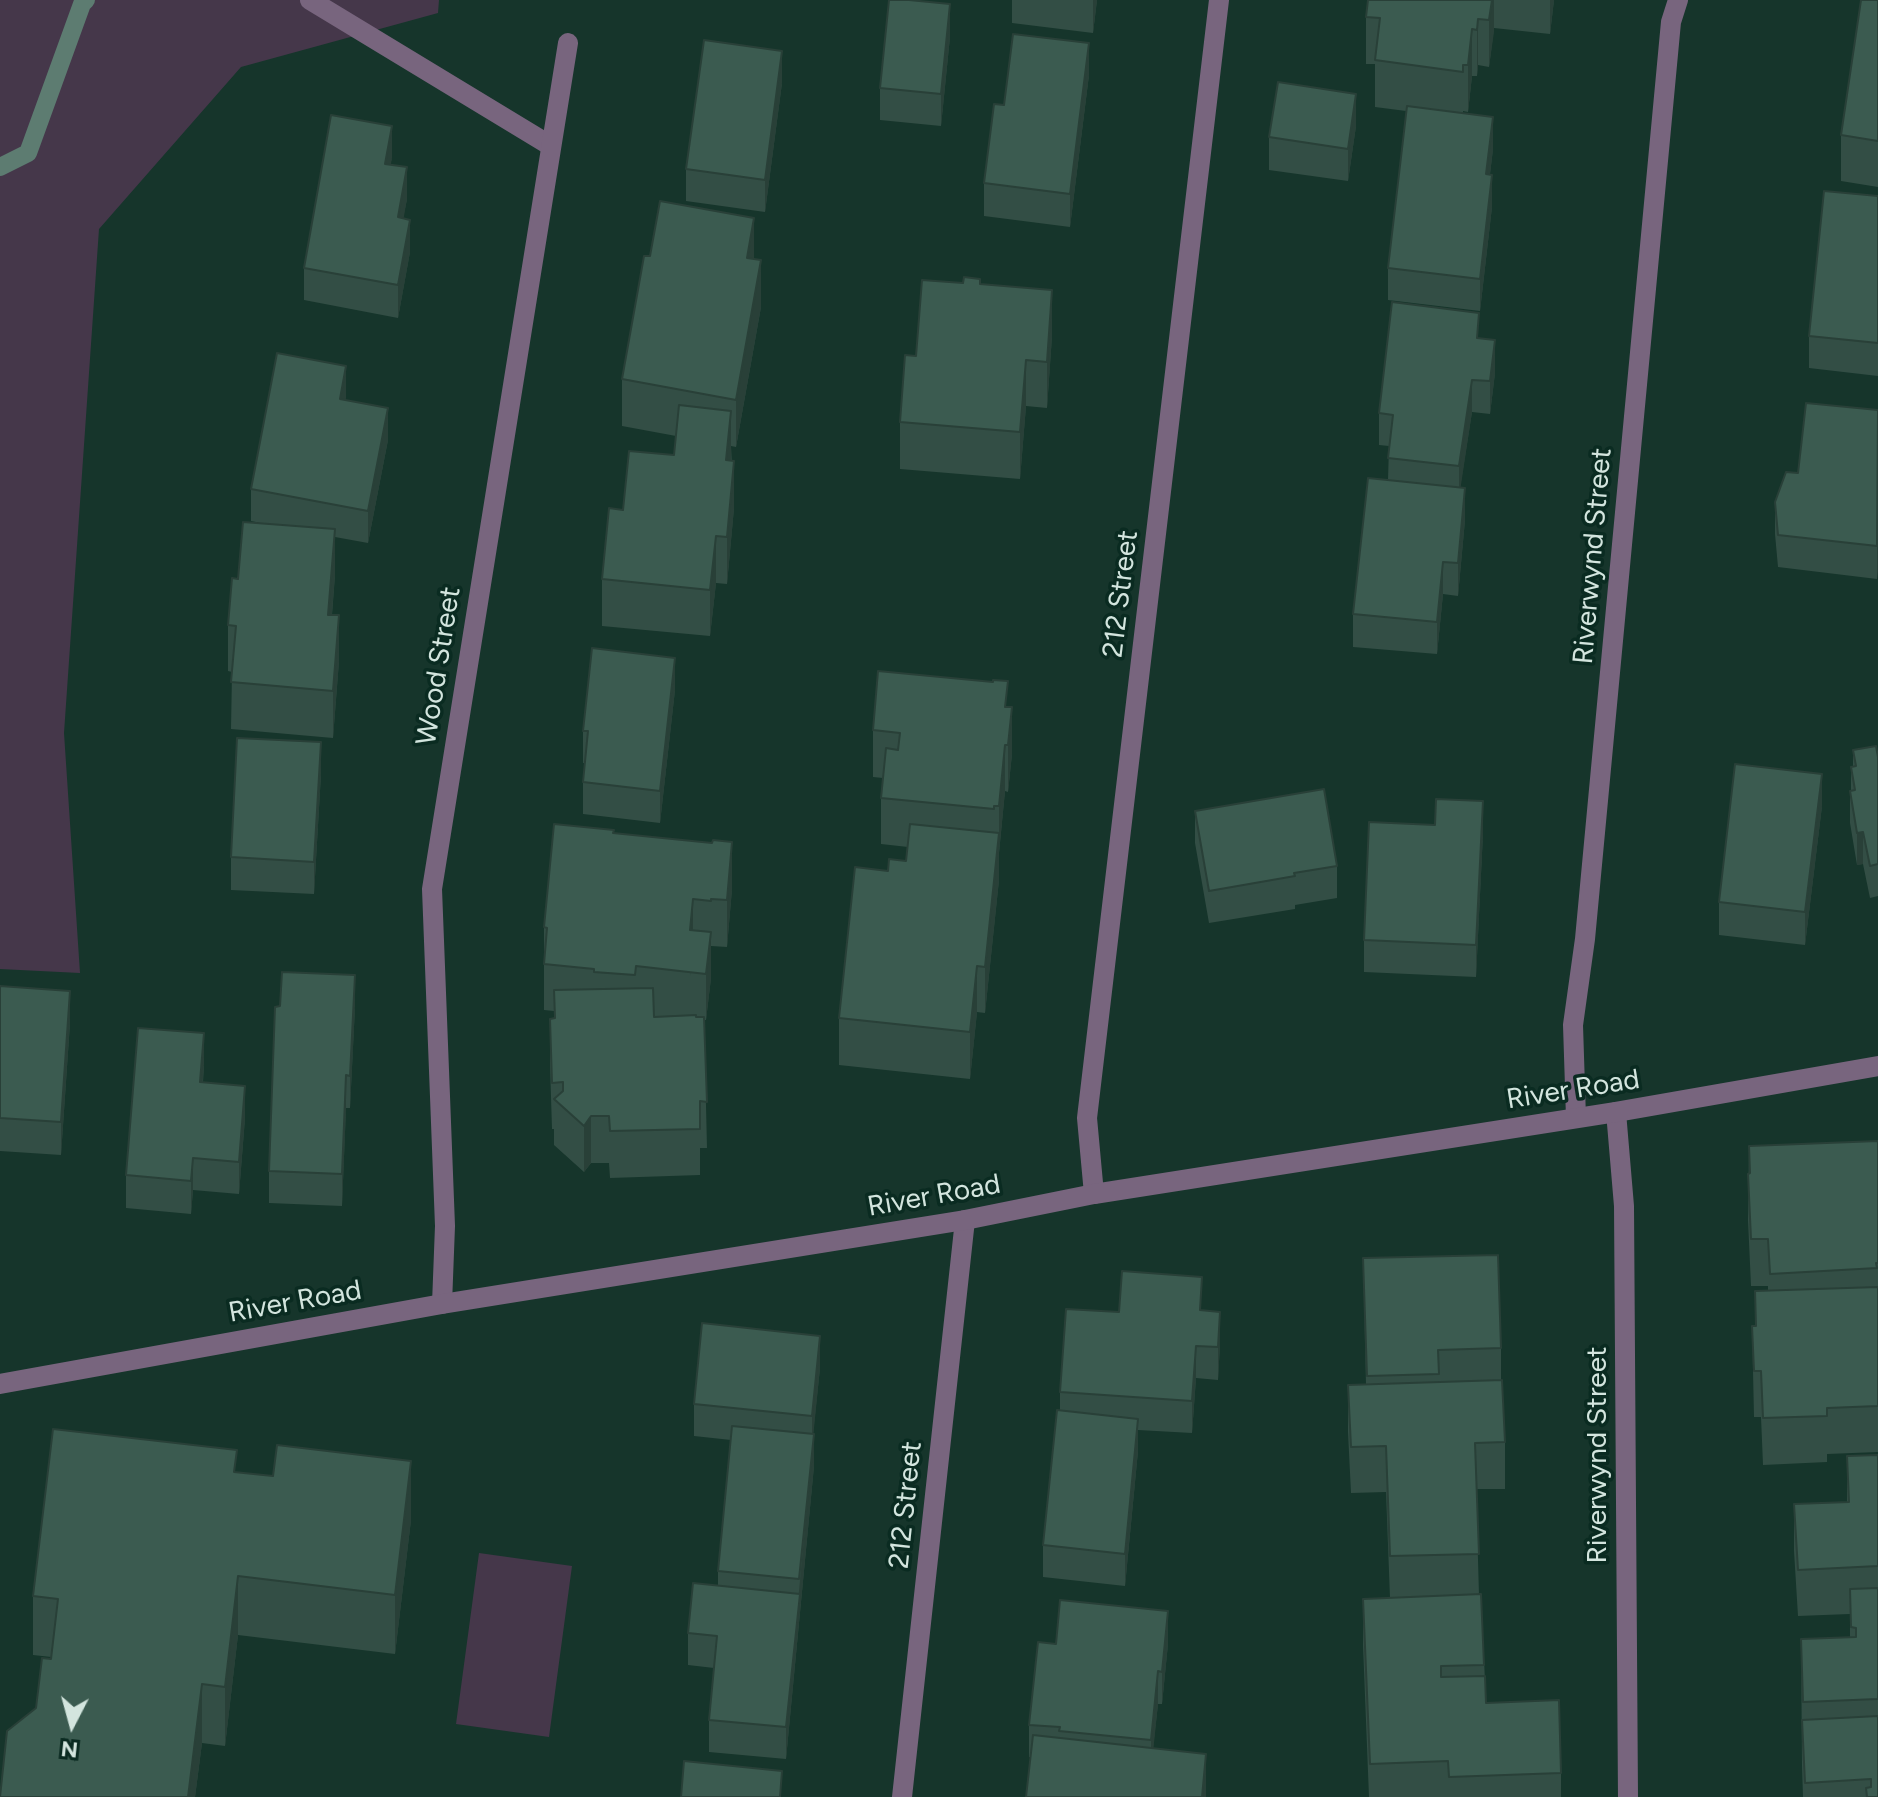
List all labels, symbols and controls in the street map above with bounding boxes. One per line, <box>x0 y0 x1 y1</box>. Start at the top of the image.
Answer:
street label: Riverwynd Street <box>1567 446 1619 666</box>
street label: 212 Street <box>1097 528 1145 660</box>
street label: Wood Street <box>410 584 468 748</box>
street label: River Road <box>1504 1063 1642 1117</box>
street label: River Road <box>865 1168 1003 1224</box>
street label: River Road <box>226 1274 364 1330</box>
street label: Riverwynd Street <box>1581 1346 1615 1564</box>
street label: 212 Street <box>883 1440 929 1570</box>
north arrow <box>32 1685 112 1765</box>
text: N <box>60 1735 79 1764</box>

